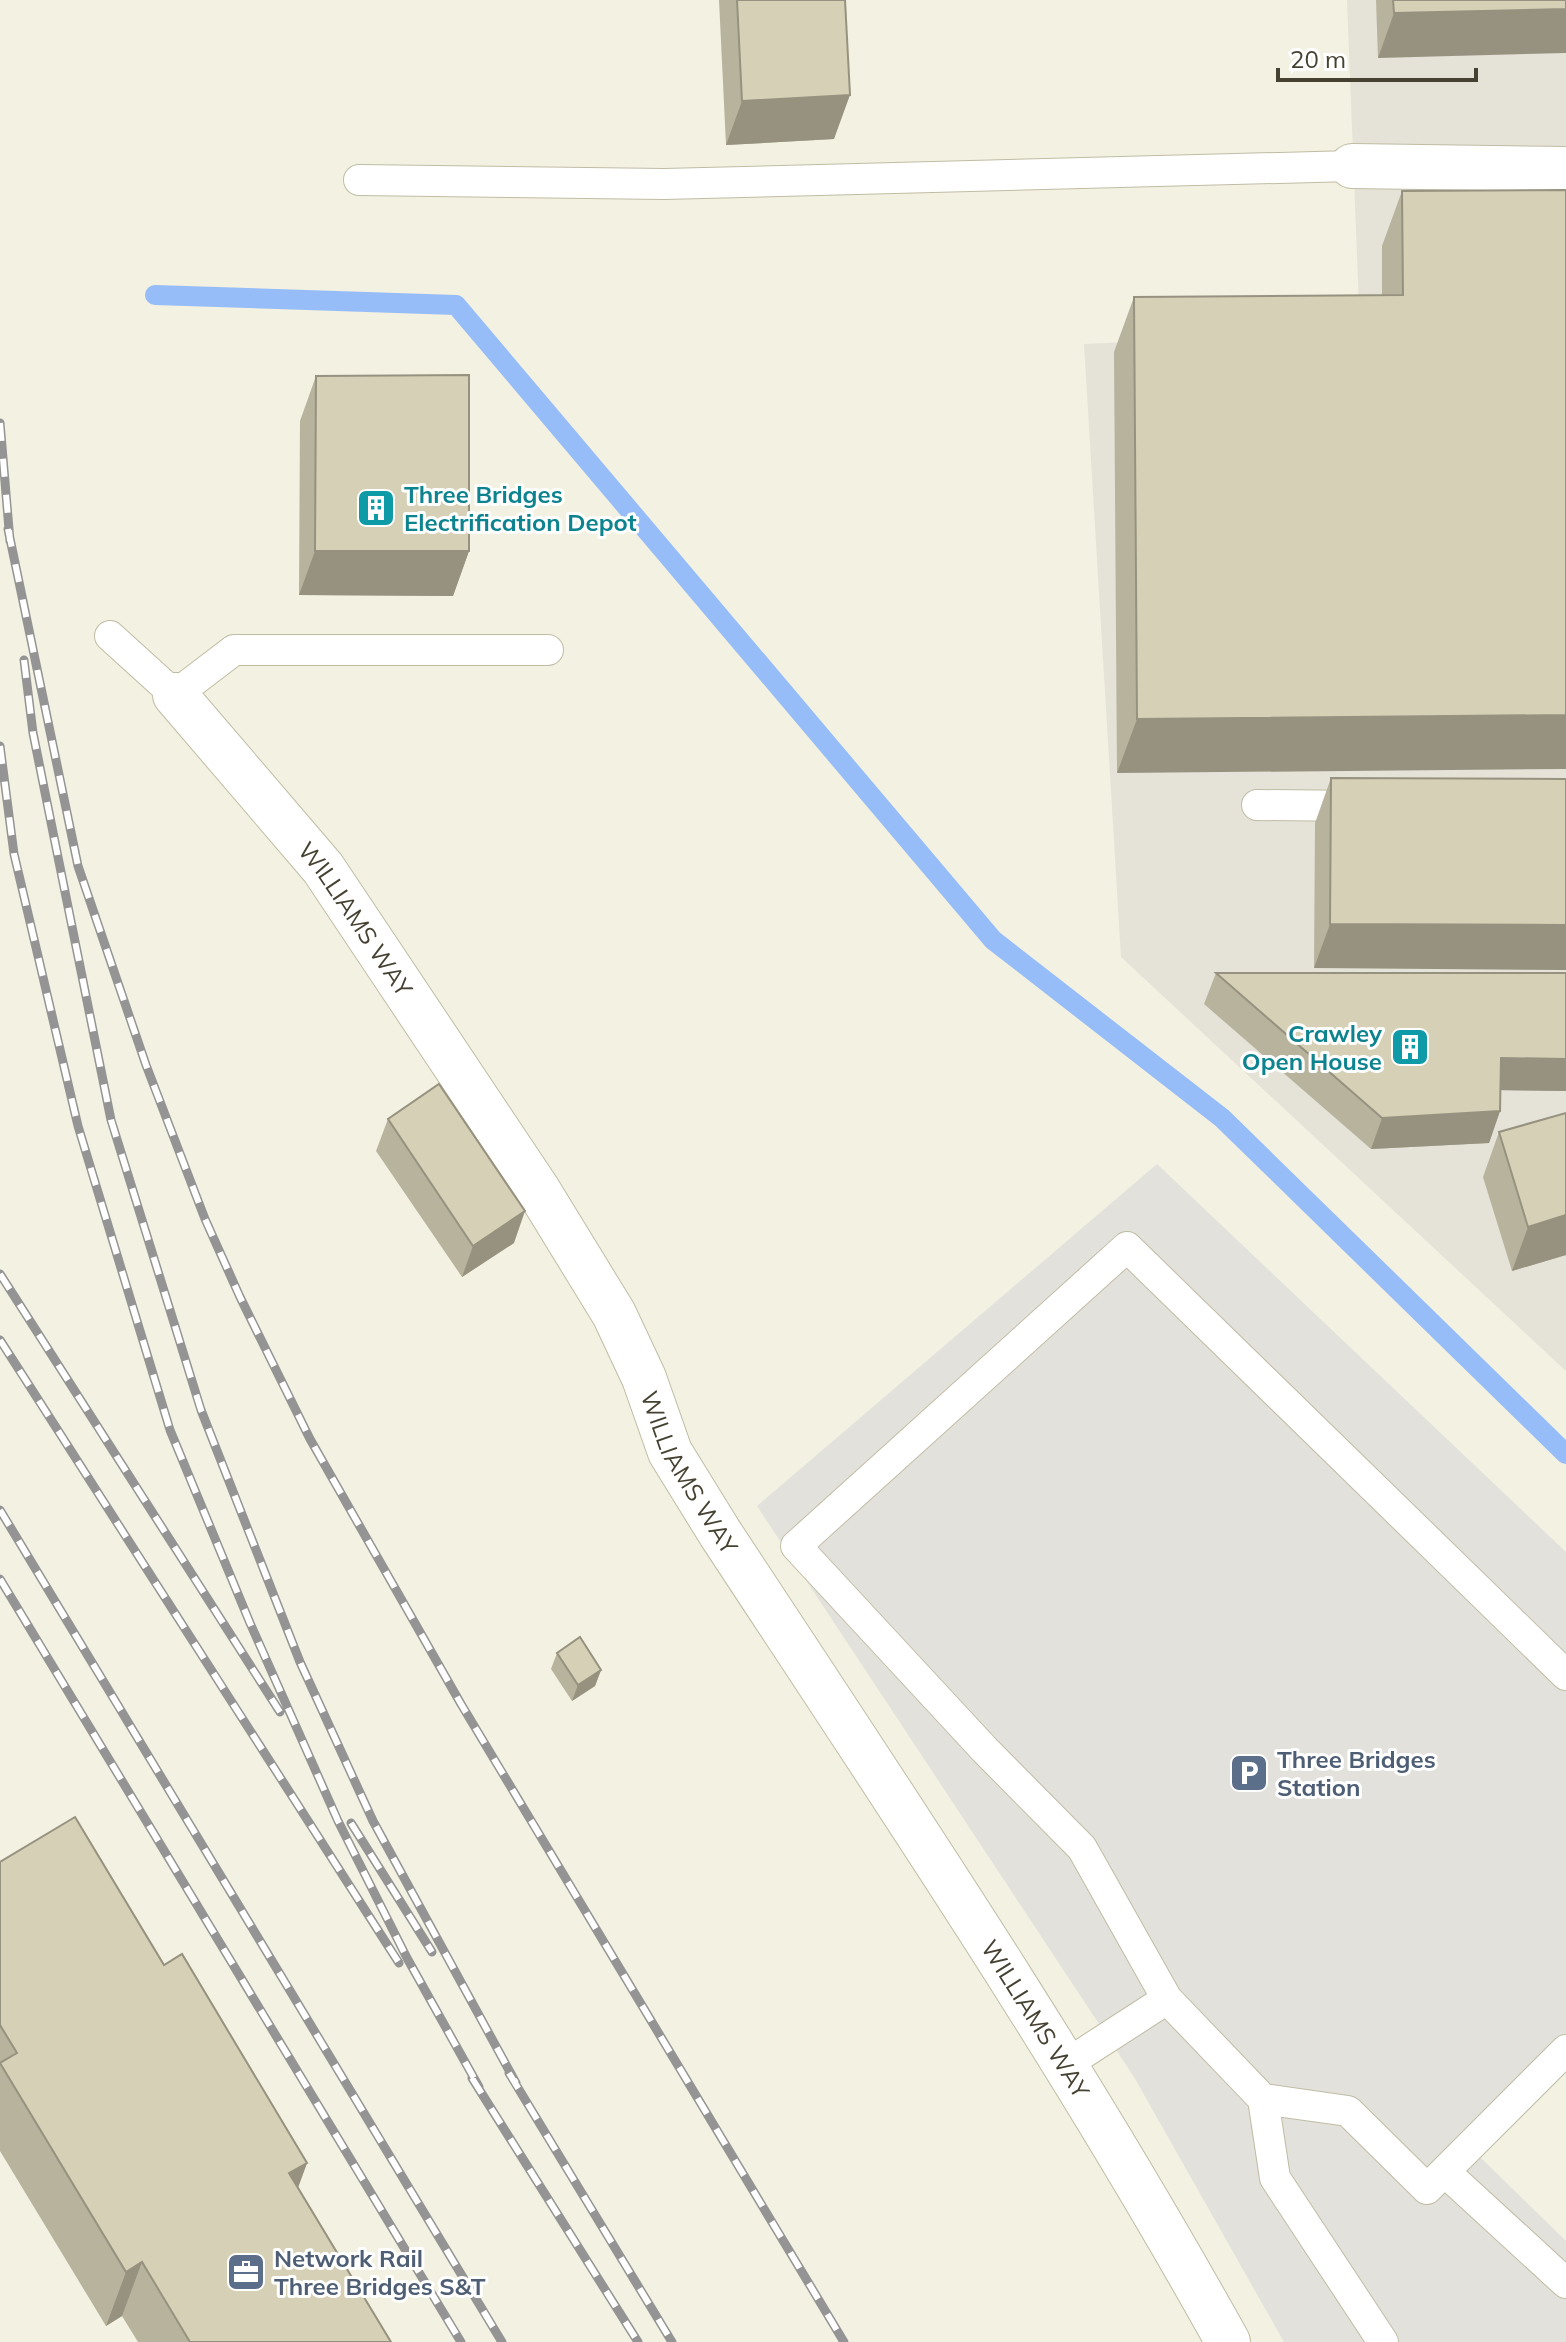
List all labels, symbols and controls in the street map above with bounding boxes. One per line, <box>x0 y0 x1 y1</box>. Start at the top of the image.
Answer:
scale bar <box>1278 32 1476 82</box>
text: 20 m <box>1290 44 1346 74</box>
place label: Three Bridges Electrification Depot <box>404 479 637 537</box>
building icon: Three Bridges Electrification Depot <box>355 487 397 529</box>
street label: WILLIAMS WAY <box>292 835 419 1002</box>
place label: Crawley Open House <box>1242 1018 1383 1076</box>
building icon: Crawley Open House <box>1389 1026 1431 1068</box>
street label: WILLIAMS WAY <box>635 1387 745 1560</box>
place label: Three Bridges Station <box>1277 1744 1436 1802</box>
parking icon: Three Bridges Station <box>1228 1752 1270 1794</box>
street label: WILLIAMS WAY <box>975 1934 1097 2104</box>
place label: Network Rail Three Bridges S&T <box>274 2243 486 2301</box>
office icon: Network Rail Three Bridges S&T <box>225 2251 267 2293</box>

